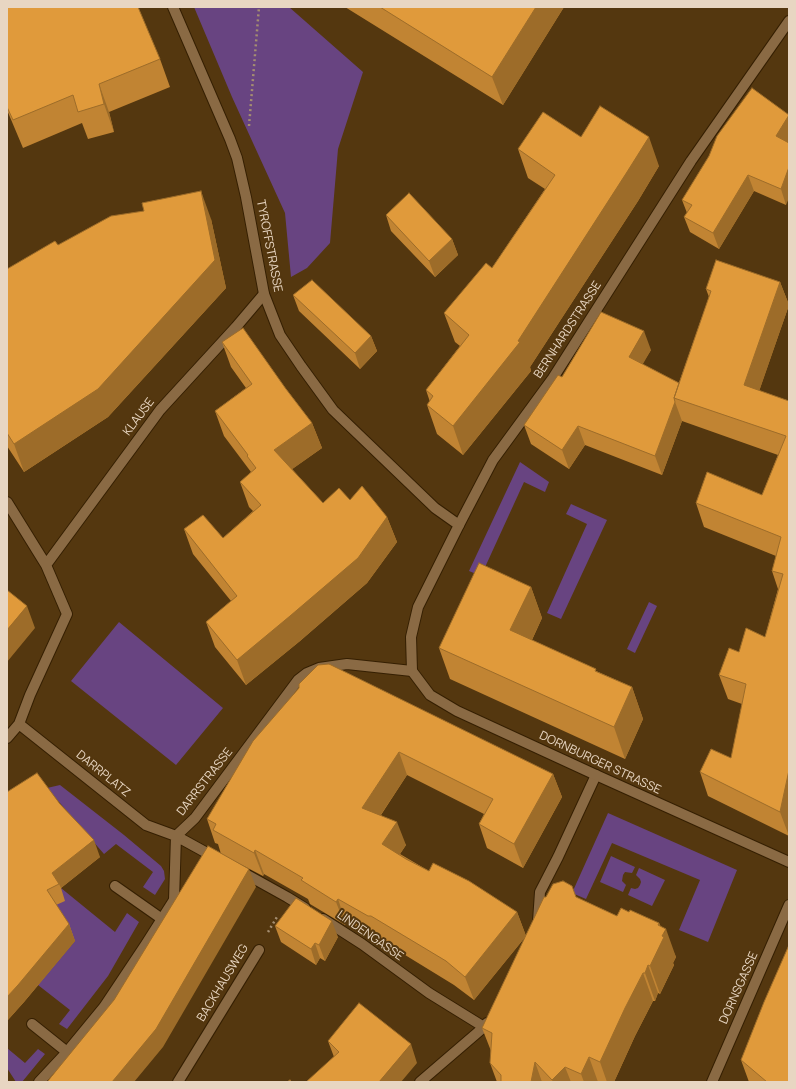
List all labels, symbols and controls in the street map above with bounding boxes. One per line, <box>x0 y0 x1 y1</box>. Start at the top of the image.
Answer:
street label: TYROFFSTRASSE <box>253 199 285 293</box>
street label: BERNHARDSTRASSE <box>531 279 605 381</box>
street label: KLAUSE <box>120 396 158 438</box>
street label: DORNBURGER STRASSE <box>537 728 663 798</box>
street label: DARRSTRASSE <box>174 745 236 819</box>
street label: DARRPLATZ <box>73 748 133 800</box>
street label: LINDENGASSE <box>334 908 406 964</box>
street label: BACKHAUSWEG <box>194 942 252 1024</box>
street label: DORNSGASSE <box>717 950 761 1026</box>

